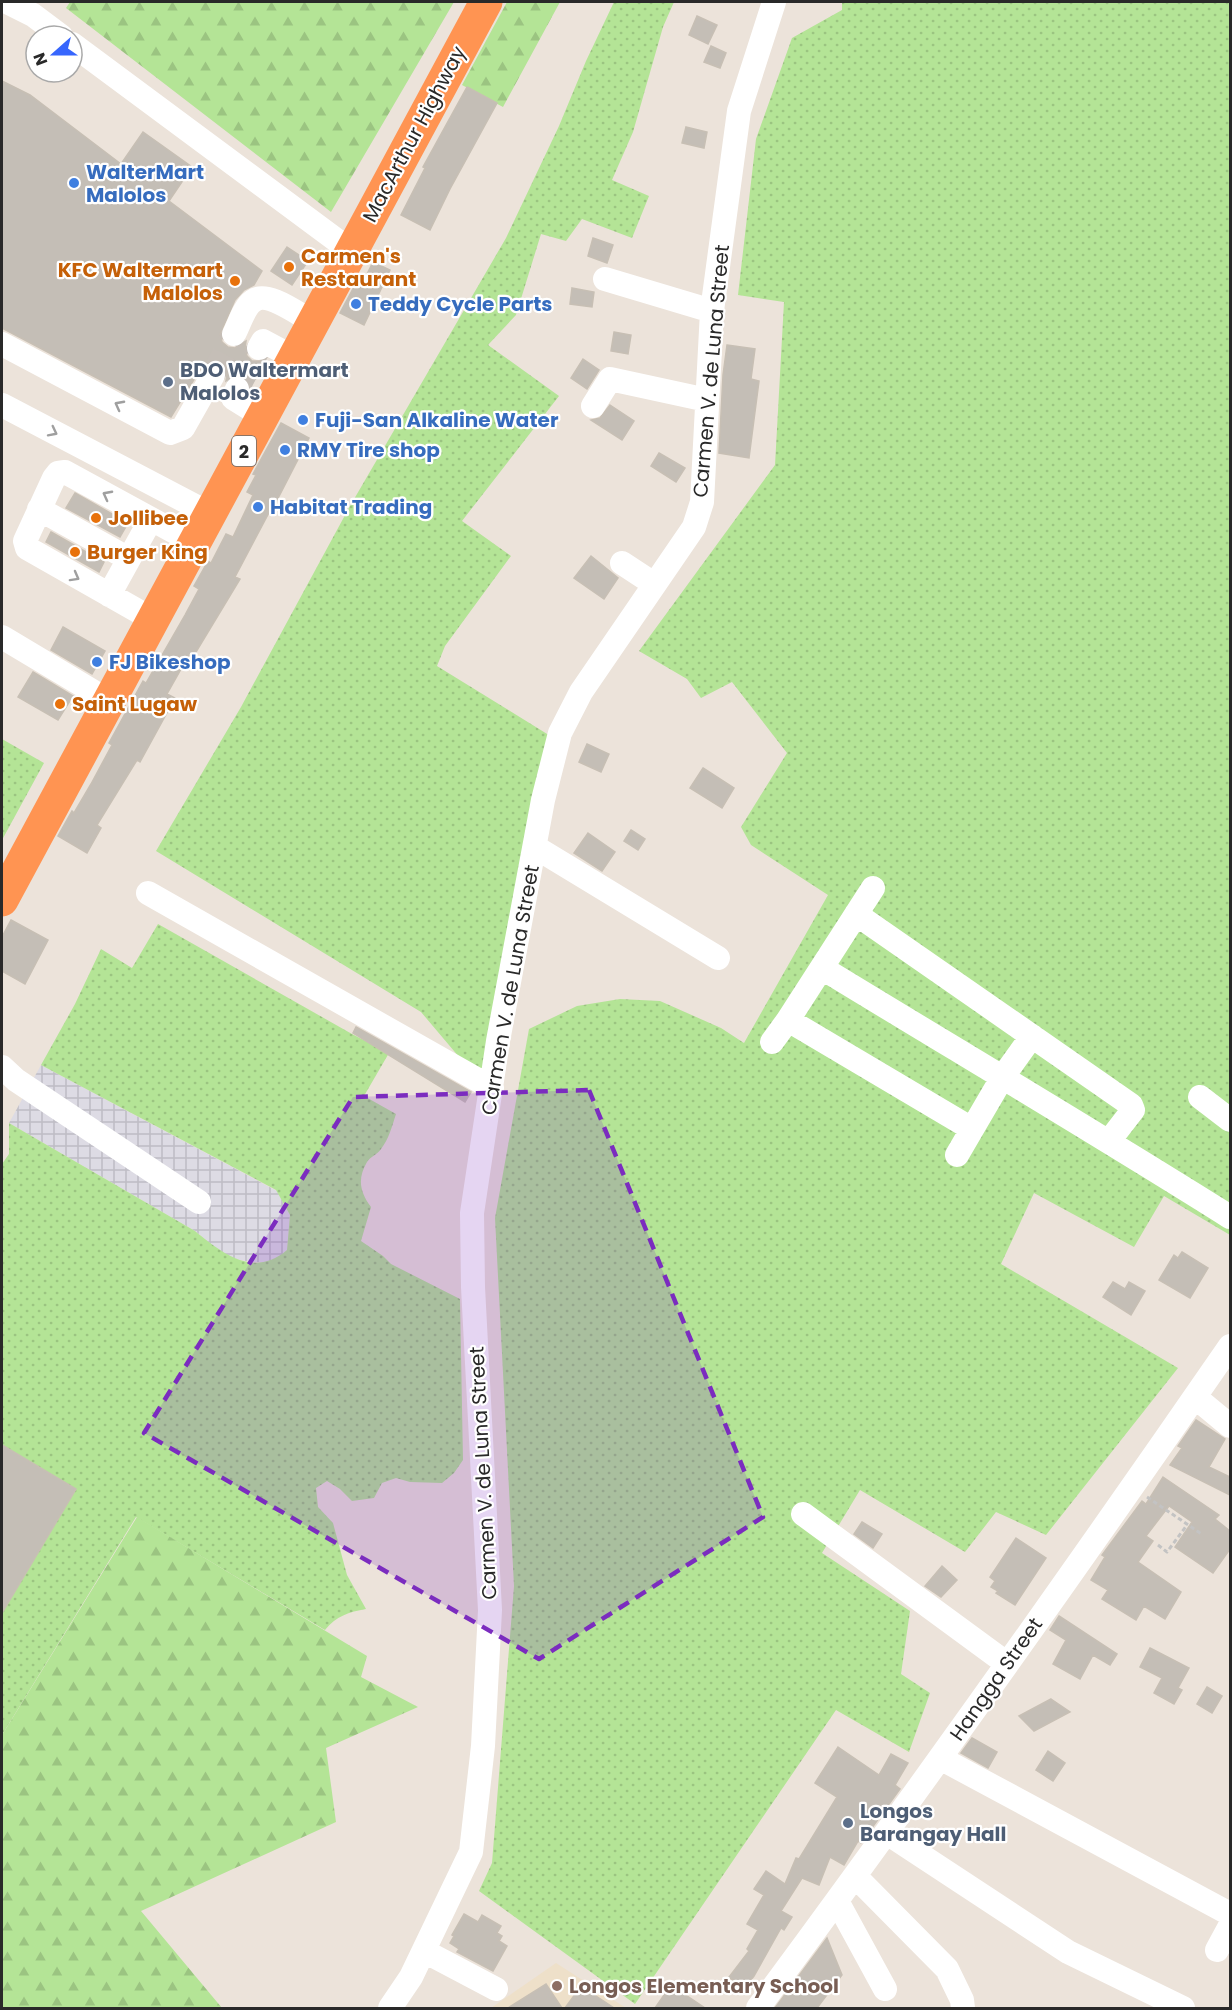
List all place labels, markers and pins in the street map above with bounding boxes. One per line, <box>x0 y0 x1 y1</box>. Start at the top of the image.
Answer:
place label: WalterMart Malolos <box>86 158 204 209</box>
marker: WalterMart Malolos <box>67 176 81 190</box>
place label: Carmen's Restaurant <box>301 242 416 293</box>
place label: KFC Waltermart Malolos <box>58 256 223 307</box>
marker: Carmen's Restaurant <box>282 260 296 274</box>
marker: KFC Waltermart Malolos <box>228 274 242 288</box>
place label: Teddy Cycle Parts <box>368 290 553 318</box>
marker: Teddy Cycle Parts <box>349 297 363 311</box>
place label: BDO Waltermart Malolos <box>180 356 349 407</box>
marker: BDO Waltermart Malolos <box>161 375 175 389</box>
place label: Fuji-San Alkaline Water <box>315 406 559 434</box>
marker: Fuji-San Alkaline Water <box>296 413 310 427</box>
place label: RMY Tire shop <box>297 436 440 464</box>
marker: RMY Tire shop <box>278 443 292 457</box>
place label: Habitat Trading <box>270 493 432 521</box>
marker: Habitat Trading <box>251 500 265 514</box>
place label: Jollibee <box>108 504 188 532</box>
marker: Jollibee <box>89 511 103 525</box>
place label: Burger King <box>87 538 208 566</box>
marker: Burger King <box>68 545 82 559</box>
place label: FJ Bikeshop <box>109 648 231 676</box>
marker: FJ Bikeshop <box>90 655 104 669</box>
place label: Saint Lugaw <box>72 690 198 718</box>
marker: Saint Lugaw <box>53 697 67 711</box>
place label: Longos Barangay Hall <box>860 1797 1006 1848</box>
marker: Longos Barangay Hall <box>841 1816 855 1830</box>
place label: Longos Elementary School <box>569 1972 839 2000</box>
marker: Longos Elementary School <box>550 1979 564 1993</box>

